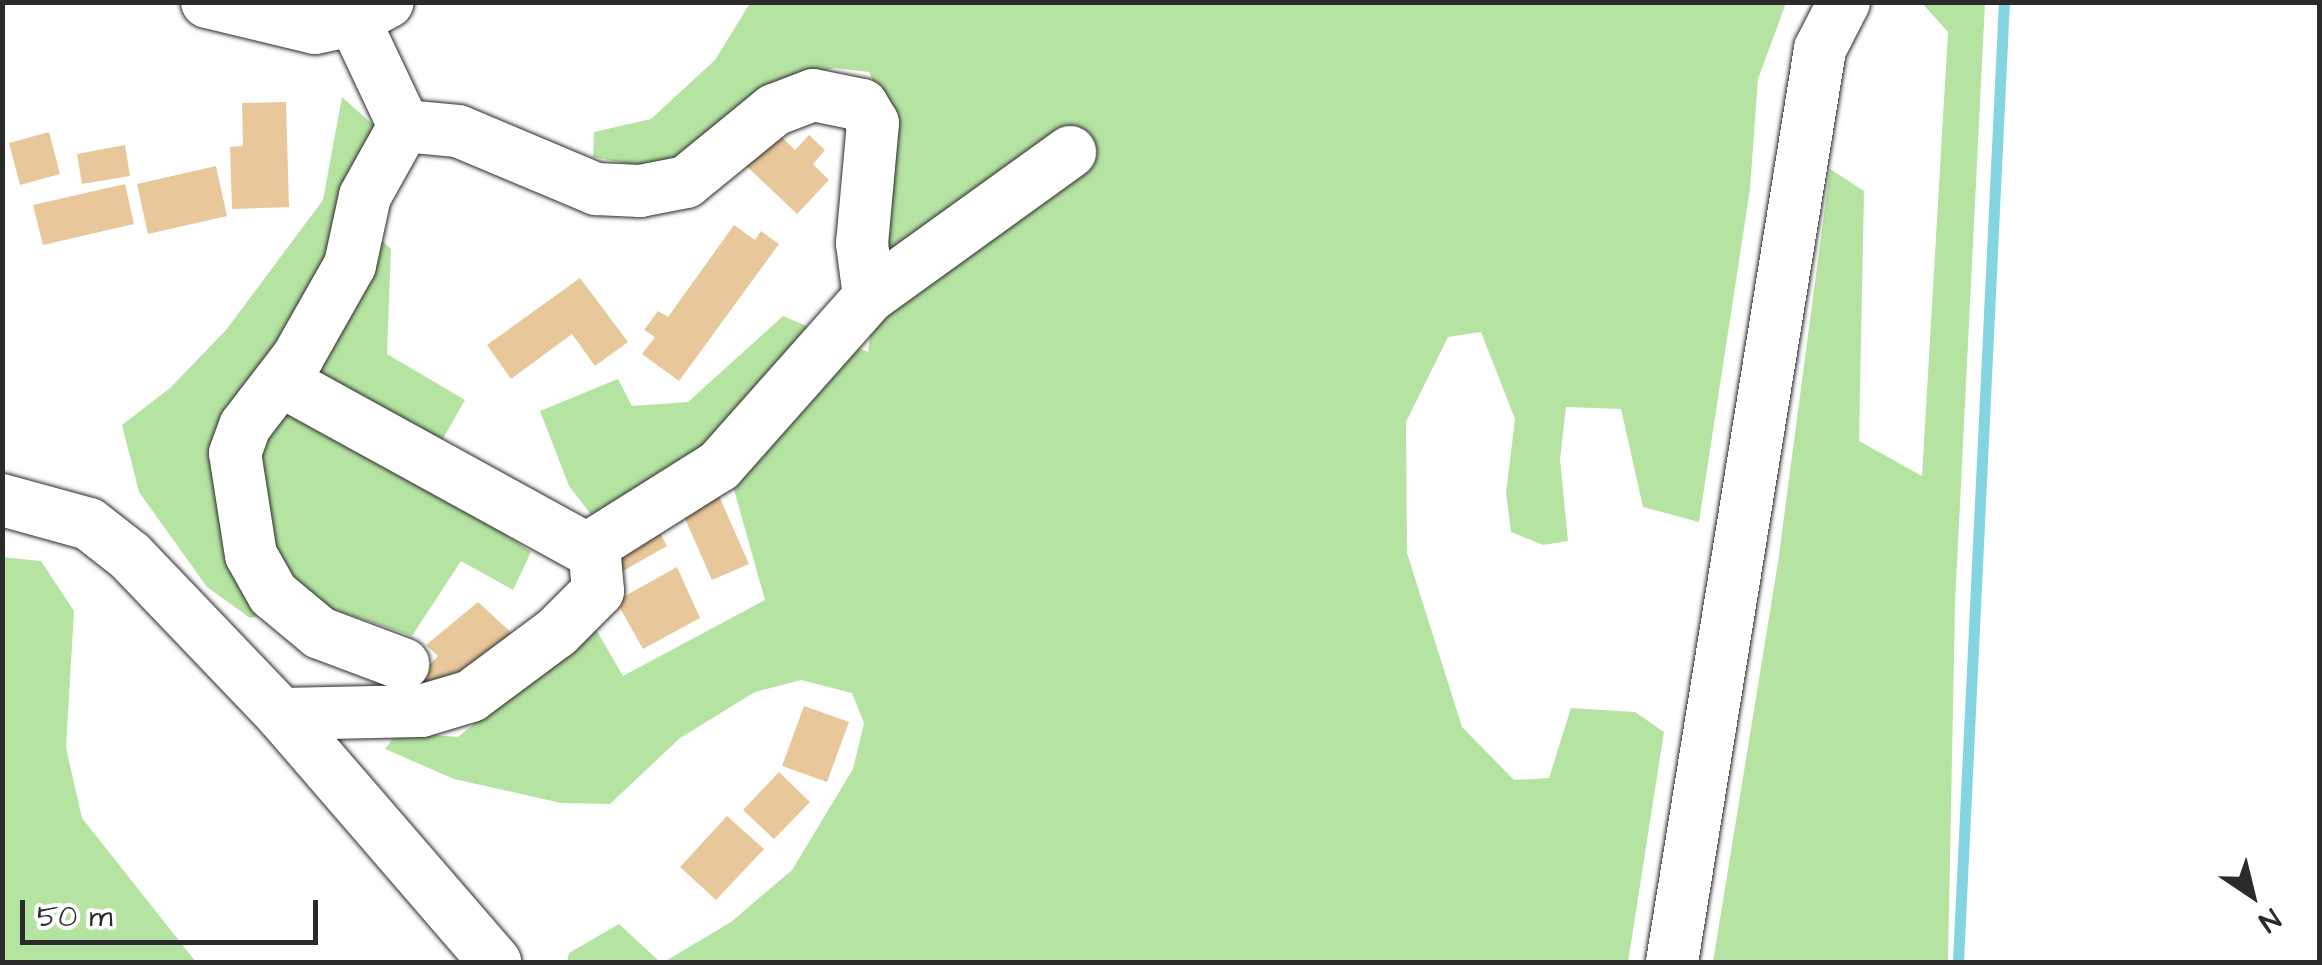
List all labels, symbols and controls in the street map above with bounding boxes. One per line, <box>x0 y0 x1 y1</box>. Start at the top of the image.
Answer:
north arrow <box>2202 845 2302 945</box>
scale bar <box>25 880 322 942</box>
text: 50 m <box>37 896 113 938</box>
text: N <box>2251 899 2288 941</box>

